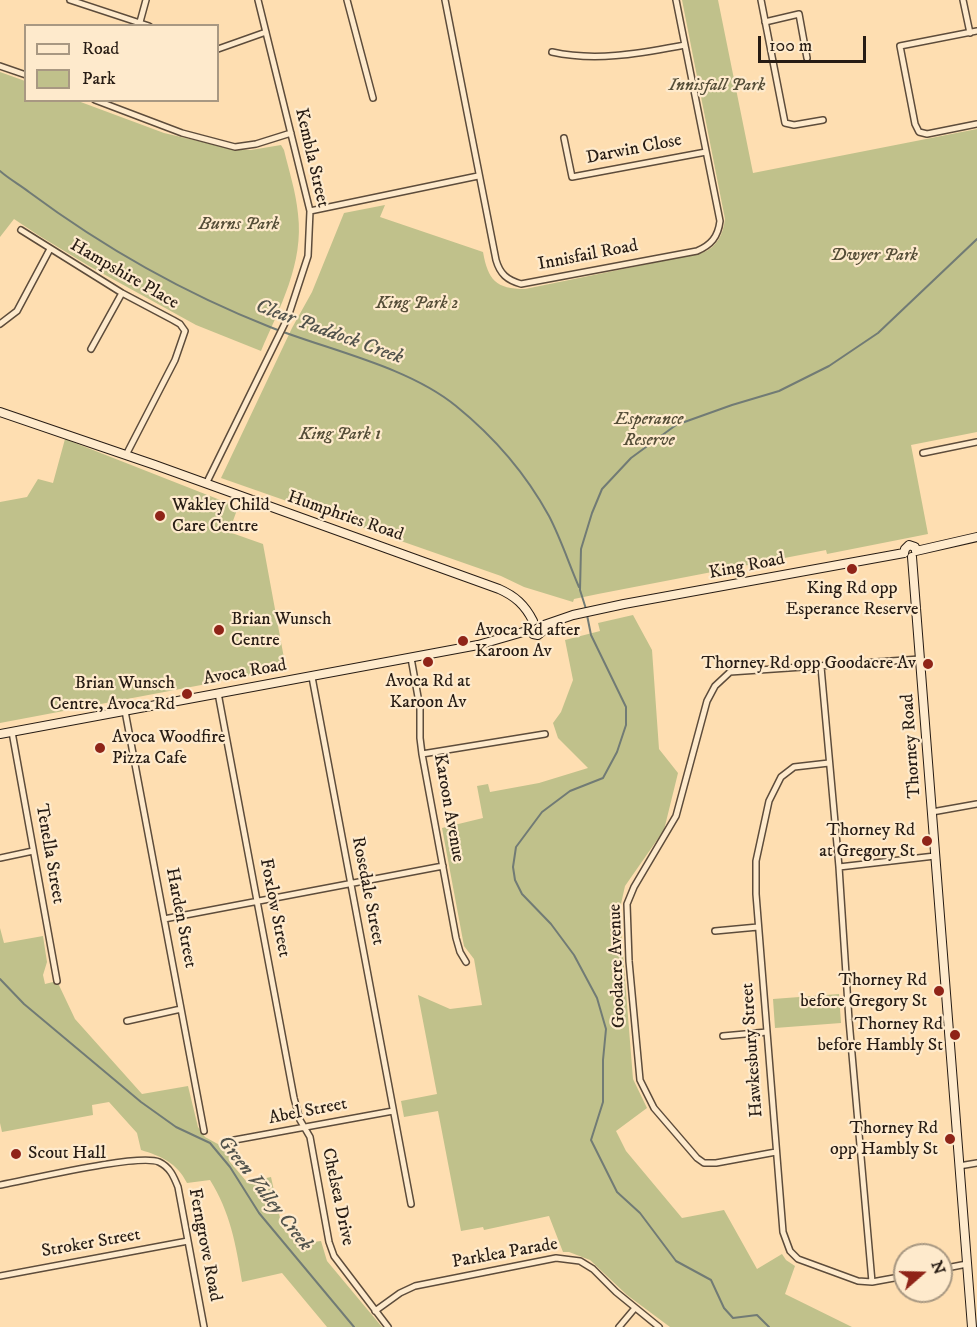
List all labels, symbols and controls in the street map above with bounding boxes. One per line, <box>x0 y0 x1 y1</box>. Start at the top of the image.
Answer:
legend <box>24 24 219 102</box>
scale bar <box>761 24 869 62</box>
text: 100 m <box>769 35 812 57</box>
text: Road <box>82 38 119 60</box>
text: Park <box>82 68 116 90</box>
park label: Innisfall Park <box>669 75 765 97</box>
street label: Kembla Street <box>289 106 333 210</box>
street label: Darwin Close <box>584 130 684 170</box>
park label: Burns Park <box>199 214 279 236</box>
street label: Hampshire Place <box>66 235 182 315</box>
street label: Innisfail Road <box>536 236 640 276</box>
park label: Dwyer Park <box>830 245 918 267</box>
park label: King Park 2 <box>376 293 458 315</box>
water label: Clear Paddock Creek <box>252 295 406 371</box>
park label: Esperance Reserve <box>615 409 683 452</box>
park label: King Park 1 <box>299 424 381 446</box>
street label: Humphries Road <box>284 487 406 547</box>
place label: Wakley Child Care Centre <box>172 495 270 538</box>
marker: Wakley Child Care Centre <box>153 509 167 523</box>
street label: King Road <box>707 549 787 585</box>
marker: King Rd opp Esperance Reserve <box>845 562 859 576</box>
place label: King Rd opp Esperance Reserve <box>785 578 919 620</box>
place label: Brian Wunsch Centre <box>231 609 331 652</box>
place label: Avoca Rd after Karoon Av <box>475 620 580 662</box>
marker: Brian Wunsch Centre <box>212 623 226 637</box>
marker: Avoca Rd after Karoon Av <box>456 634 470 648</box>
place label: Thorney Rd opp Goodacre Av <box>701 653 916 675</box>
street label: Avoca Road <box>202 655 288 691</box>
marker: Avoca Rd at Karoon Av <box>421 655 435 669</box>
marker: Thorney Rd opp Goodacre Av <box>921 657 935 671</box>
place label: Avoca Rd at Karoon Av <box>385 671 471 714</box>
place label: Brian Wunsch Centre, Avoca Rd <box>50 673 175 716</box>
marker: Brian Wunsch Centre, Avoca Rd <box>180 687 194 701</box>
street label: Thorney Road <box>898 693 926 799</box>
place label: Avoca Woodfire Pizza Cafe <box>112 727 225 770</box>
marker: Avoca Woodfire Pizza Cafe <box>93 741 107 755</box>
street label: Karoon Avenue <box>428 752 468 864</box>
street label: Tenella Street <box>30 802 68 906</box>
place label: Thorney Rd at Gregory St <box>819 820 915 862</box>
marker: Thorney Rd at Gregory St <box>920 834 934 848</box>
street label: Rosedale Street <box>346 835 388 947</box>
street label: Foxlow Street <box>254 857 294 959</box>
street label: Harden Street <box>160 866 200 970</box>
street label: Goodacre Avenue <box>605 903 631 1029</box>
place label: Thorney Rd before Gregory St <box>800 970 927 1012</box>
street label: Hawkesbury Street <box>738 982 768 1118</box>
marker: Thorney Rd before Gregory St <box>932 984 946 998</box>
place label: Thorney Rd before Hambly St <box>817 1014 943 1056</box>
marker: Thorney Rd before Hambly St <box>948 1028 962 1042</box>
street label: Abel Street <box>267 1094 349 1130</box>
place label: Thorney Rd opp Hambly St <box>830 1118 938 1160</box>
water label: Green Valley Creek <box>211 1131 317 1257</box>
marker: Thorney Rd opp Hambly St <box>943 1132 957 1146</box>
place label: Scout Hall <box>28 1143 106 1165</box>
street label: Chelsea Drive <box>316 1146 358 1248</box>
marker: Scout Hall <box>9 1147 23 1161</box>
street label: Ferngrove Road <box>182 1187 226 1303</box>
street label: Stroker Street <box>40 1225 142 1263</box>
street label: Parklea Parade <box>451 1234 559 1274</box>
north arrow <box>893 1243 953 1303</box>
text: N <box>926 1258 950 1277</box>

